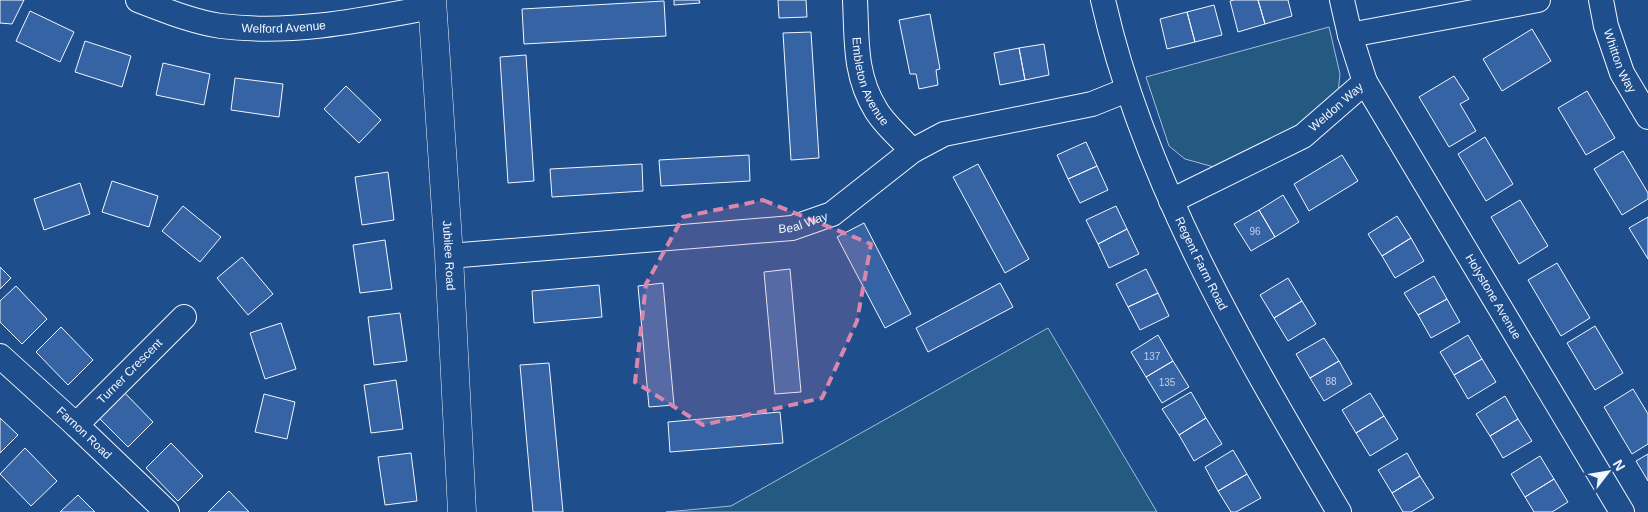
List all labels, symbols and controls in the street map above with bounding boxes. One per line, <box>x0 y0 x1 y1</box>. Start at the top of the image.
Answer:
street label: Welford Avenue <box>241 18 327 36</box>
street label: Whitton Way <box>1601 27 1639 95</box>
street label: Embleton Avenue <box>849 37 892 129</box>
street label: Weldon Way <box>1306 80 1366 135</box>
street label: Beal Way <box>778 209 830 236</box>
street label: Regent Farm Road <box>1172 215 1230 313</box>
street label: Jubilee Road <box>440 220 458 291</box>
house number: 96 <box>1249 226 1261 237</box>
street label: Holystone Avenue <box>1462 252 1524 342</box>
street label: Turner Crescent <box>94 335 166 407</box>
house number: 137 <box>1144 351 1161 362</box>
house number: 88 <box>1325 376 1337 387</box>
house number: 135 <box>1159 377 1176 388</box>
street label: Farnon Road <box>54 404 114 462</box>
north arrow <box>1583 447 1633 497</box>
text: N <box>1610 457 1629 474</box>

